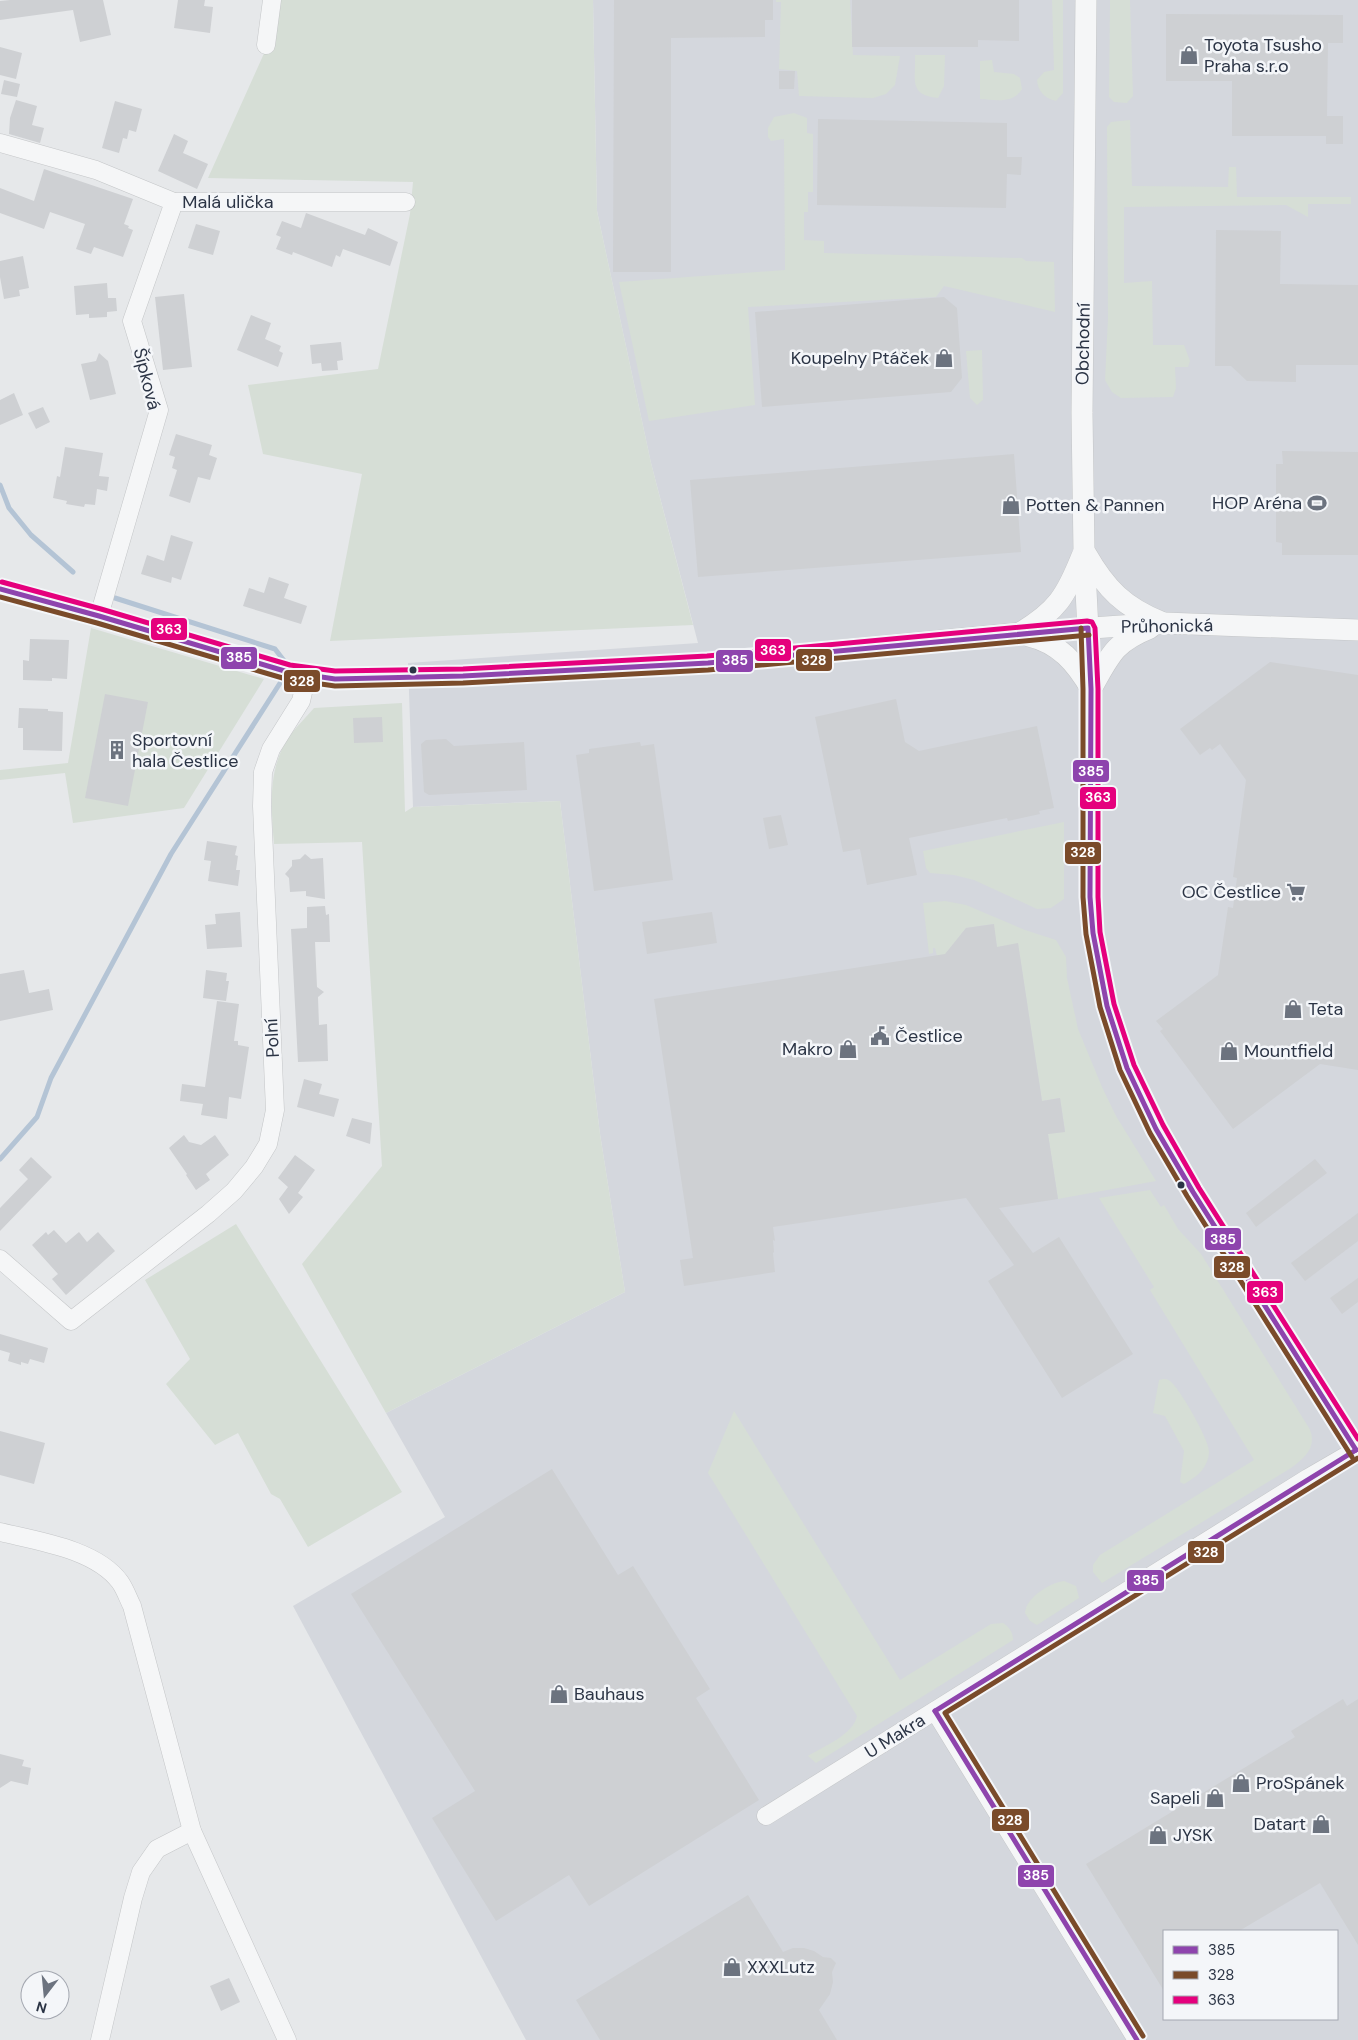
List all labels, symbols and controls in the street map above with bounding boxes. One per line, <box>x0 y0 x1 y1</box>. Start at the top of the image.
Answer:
place label: Toyota Tsusho Praha s.r.o <box>1204 33 1322 78</box>
shop icon: Toyota Tsusho Praha s.r.o <box>1178 44 1200 66</box>
street label: Malá ulička <box>182 190 274 214</box>
street label: Obchodní <box>1070 303 1096 385</box>
street label: Šípková <box>128 345 166 413</box>
place label: Koupelny Ptáček <box>791 346 929 370</box>
shop icon: Koupelny Ptáček <box>933 347 955 369</box>
place label: HOP Aréna <box>1212 491 1302 515</box>
sports icon: HOP Aréna <box>1306 492 1328 514</box>
place label: Potten & Pannen <box>1026 493 1164 517</box>
shop icon: Potten & Pannen <box>1000 494 1022 516</box>
street label: Průhonická <box>1121 613 1213 639</box>
line badge: 363 <box>150 617 188 641</box>
text: 363 <box>156 620 182 638</box>
line badge: 363 <box>754 638 792 662</box>
text: 363 <box>760 641 786 659</box>
line badge: 385 <box>220 646 258 670</box>
text: 385 <box>226 648 252 666</box>
line badge: 328 <box>795 648 833 672</box>
line badge: 385 <box>715 649 754 673</box>
text: 385 <box>722 651 748 669</box>
text: 328 <box>801 651 827 669</box>
unlabelled marker <box>408 665 418 675</box>
line badge: 328 <box>283 669 321 693</box>
text: 328 <box>289 672 315 690</box>
place label: Sportovní hala Čestlice <box>132 728 238 773</box>
building icon: Sportovní hala Čestlice <box>106 739 128 761</box>
line badge: 385 <box>1072 759 1110 783</box>
text: 385 <box>1078 762 1104 780</box>
line badge: 363 <box>1079 786 1117 810</box>
text: 363 <box>1085 788 1111 806</box>
line badge: 328 <box>1064 841 1102 865</box>
text: 328 <box>1070 843 1096 861</box>
place label: OC Čestlice <box>1182 880 1281 904</box>
supermarket icon: OC Čestlice <box>1285 881 1307 903</box>
place label: Teta <box>1308 997 1343 1021</box>
shop icon: Teta <box>1282 998 1304 1020</box>
street label: Polní <box>259 1018 285 1058</box>
place label: Čestlice <box>895 1024 963 1048</box>
public building icon: Čestlice <box>869 1025 891 1047</box>
place label: Makro <box>782 1037 833 1061</box>
shop icon: Makro <box>837 1038 859 1060</box>
place label: Mountfield <box>1244 1039 1333 1063</box>
shop icon: Mountfield <box>1218 1040 1240 1062</box>
unlabelled marker <box>1176 1180 1186 1190</box>
line badge: 385 <box>1204 1227 1242 1251</box>
text: 385 <box>1210 1230 1236 1248</box>
line badge: 328 <box>1213 1255 1251 1279</box>
text: 328 <box>1219 1258 1245 1276</box>
line badge: 363 <box>1246 1280 1284 1304</box>
text: 363 <box>1252 1283 1278 1301</box>
line badge: 328 <box>1187 1540 1225 1564</box>
text: 328 <box>1193 1543 1219 1561</box>
line badge: 385 <box>1126 1569 1165 1592</box>
text: 385 <box>1133 1571 1159 1589</box>
place label: Bauhaus <box>574 1682 644 1706</box>
shop icon: Bauhaus <box>548 1683 570 1705</box>
street label: U Makra <box>860 1708 930 1764</box>
place label: ProSpánek <box>1256 1771 1345 1795</box>
shop icon: ProSpánek <box>1230 1772 1252 1794</box>
place label: Sapeli <box>1150 1786 1200 1810</box>
shop icon: Sapeli <box>1204 1787 1226 1809</box>
line badge: 328 <box>991 1808 1030 1832</box>
text: 328 <box>997 1811 1023 1829</box>
place label: Datart <box>1254 1812 1306 1836</box>
shop icon: Datart <box>1310 1813 1332 1835</box>
place label: JYSK <box>1173 1823 1213 1847</box>
shop icon: JYSK <box>1147 1824 1169 1846</box>
line badge: 385 <box>1017 1864 1055 1888</box>
text: 385 <box>1023 1866 1049 1884</box>
legend <box>1163 1930 1338 2020</box>
text: 385 <box>1208 1940 1235 1960</box>
place label: XXXLutz <box>747 1955 815 1979</box>
shop icon: XXXLutz <box>721 1956 743 1978</box>
text: 328 <box>1208 1965 1234 1985</box>
north arrow <box>20 1970 70 2020</box>
text: 363 <box>1208 1990 1235 2010</box>
text: N <box>34 1997 49 2018</box>

